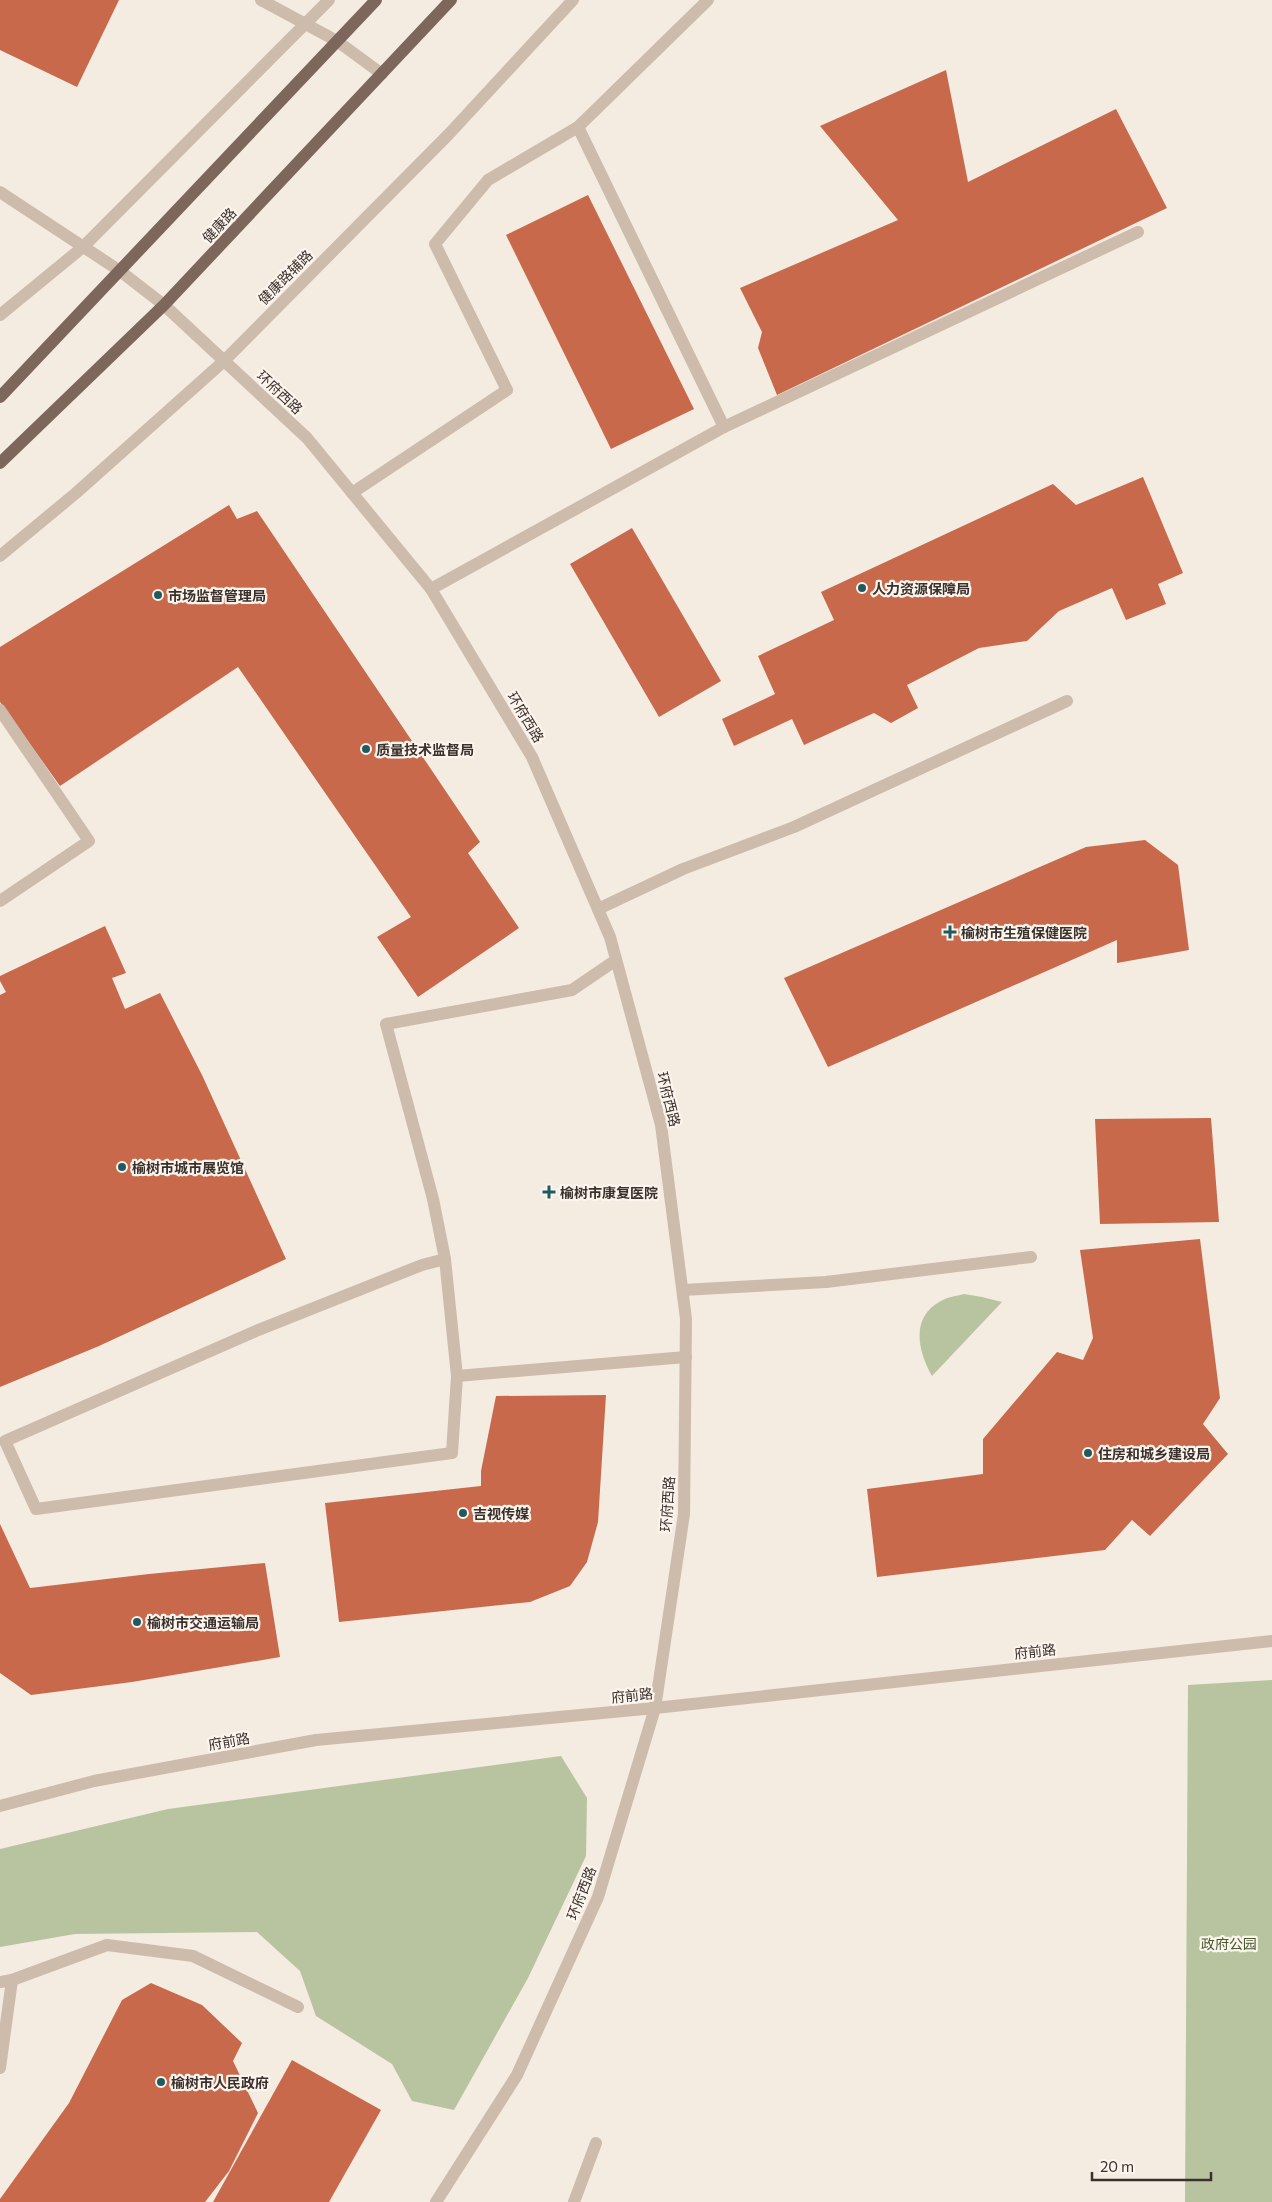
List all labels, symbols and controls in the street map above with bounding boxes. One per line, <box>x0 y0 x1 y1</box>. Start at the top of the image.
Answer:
street label: 健康路 <box>198 204 240 246</box>
street label: 健康路辅路 <box>254 246 316 308</box>
street label: 环府西路 <box>254 367 306 417</box>
place label: 人力资源保障局 <box>872 580 970 597</box>
marker: 人力资源保障局 <box>856 582 868 594</box>
place label: 市场监督管理局 <box>168 587 266 604</box>
marker: 市场监督管理局 <box>152 589 164 601</box>
street label: 环府西路 <box>504 689 548 745</box>
place label: 质量技术监督局 <box>376 741 474 758</box>
marker: 质量技术监督局 <box>360 743 372 755</box>
place label: 榆树市生殖保健医院 <box>961 924 1087 941</box>
marker: 榆树市生殖保健医院 <box>943 925 957 939</box>
street label: 环府西路 <box>654 1070 684 1128</box>
place label: 榆树市城市展览馆 <box>132 1159 244 1176</box>
marker: 榆树市城市展览馆 <box>116 1161 128 1173</box>
place label: 榆树市康复医院 <box>560 1184 658 1201</box>
marker: 榆树市康复医院 <box>542 1185 556 1199</box>
place label: 住房和城乡建设局 <box>1098 1445 1210 1462</box>
marker: 住房和城乡建设局 <box>1082 1447 1094 1459</box>
street label: 环府西路 <box>657 1475 677 1533</box>
place label: 吉视传媒 <box>473 1505 530 1522</box>
marker: 吉视传媒 <box>457 1507 469 1519</box>
place label: 榆树市交通运输局 <box>147 1614 259 1631</box>
marker: 榆树市交通运输局 <box>131 1616 143 1628</box>
street label: 府前路 <box>1013 1640 1057 1662</box>
street label: 府前路 <box>610 1684 654 1706</box>
street label: 府前路 <box>207 1729 251 1753</box>
street label: 环府西路 <box>563 1864 599 1922</box>
park label: 政府公园 <box>1201 1935 1257 1952</box>
place label: 榆树市人民政府 <box>171 2074 269 2091</box>
marker: 榆树市人民政府 <box>155 2076 167 2088</box>
scale bar <box>1092 2150 1211 2182</box>
text: 20 m <box>1100 2157 1134 2175</box>

